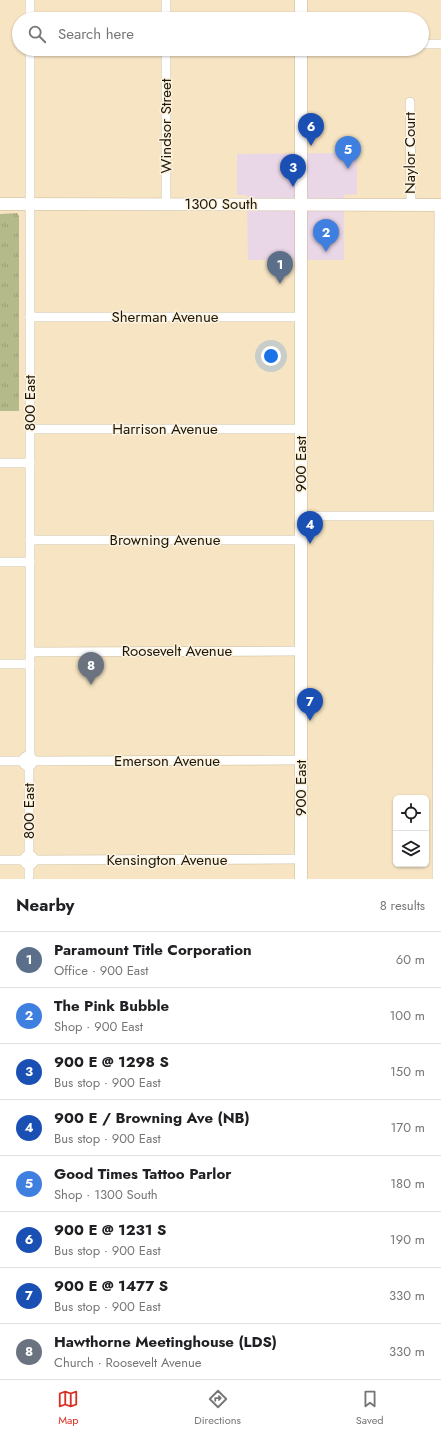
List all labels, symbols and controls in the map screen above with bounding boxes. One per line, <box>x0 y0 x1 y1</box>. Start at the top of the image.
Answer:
search box <box>12 12 429 56</box>
icon: search <box>26 23 48 45</box>
text: Search here <box>58 23 134 45</box>
street label: Windsor Street <box>155 78 177 173</box>
street label: Naylor Court <box>399 112 421 194</box>
pin: 6 <box>298 113 324 146</box>
pin: 5 <box>335 136 361 169</box>
pin: 3 <box>280 154 306 187</box>
street label: 1300 South <box>184 193 258 215</box>
pin: 2 <box>313 219 339 252</box>
pin: 1 <box>267 251 293 284</box>
street label: Sherman Avenue <box>112 306 219 328</box>
your location <box>261 346 281 366</box>
street label: 800 East <box>19 375 41 431</box>
street label: Harrison Avenue <box>112 418 218 440</box>
street label: 900 East <box>290 435 312 492</box>
pin: 4 <box>297 511 323 544</box>
street label: Browning Avenue <box>110 529 221 551</box>
street label: Roosevelt Avenue <box>122 640 233 662</box>
pin: 8 <box>78 652 104 685</box>
pin: 7 <box>297 688 323 721</box>
street label: Emerson Avenue <box>114 750 220 772</box>
street label: 900 East <box>290 759 312 816</box>
street label: 800 East <box>18 783 40 839</box>
map controls <box>393 795 429 867</box>
button: locate <box>393 795 429 831</box>
button: layers <box>393 831 429 867</box>
street label: Kensington Avenue <box>107 849 228 871</box>
text: Nearby <box>16 893 74 917</box>
text: 8 results <box>380 896 425 915</box>
text: Paramount Title Corporation <box>54 939 252 961</box>
text: 1 <box>26 950 32 969</box>
text: 60 m <box>396 950 425 969</box>
text: Office · 900 East <box>54 961 148 980</box>
text: The Pink Bubble <box>54 995 169 1017</box>
text: 2 <box>25 1006 33 1025</box>
text: 100 m <box>390 1006 425 1025</box>
text: Shop · 900 East <box>54 1017 143 1036</box>
text: 900 E @ 1298 S <box>54 1051 169 1073</box>
text: 3 <box>25 1062 33 1081</box>
text: 150 m <box>390 1062 425 1081</box>
text: Bus stop · 900 East <box>54 1073 161 1092</box>
text: 900 E / Browning Ave (NB) <box>54 1107 250 1129</box>
text: 4 <box>24 1118 34 1137</box>
text: 170 m <box>390 1118 425 1137</box>
text: Bus stop · 900 East <box>54 1129 161 1148</box>
text: Good Times Tattoo Parlor <box>54 1163 231 1185</box>
text: 5 <box>25 1174 33 1193</box>
text: 180 m <box>390 1174 425 1193</box>
text: Shop · 1300 South <box>54 1185 158 1204</box>
text: 900 E @ 1231 S <box>54 1219 166 1241</box>
text: 6 <box>25 1230 33 1249</box>
text: 190 m <box>390 1230 425 1249</box>
text: Bus stop · 900 East <box>54 1241 161 1260</box>
text: 900 E @ 1477 S <box>54 1275 168 1297</box>
text: 7 <box>25 1286 33 1305</box>
text: 330 m <box>389 1286 425 1305</box>
text: Bus stop · 900 East <box>54 1297 161 1316</box>
text: Hawthorne Meetinghouse (LDS) <box>54 1331 277 1353</box>
text: 8 <box>25 1342 33 1361</box>
text: 330 m <box>389 1342 425 1361</box>
text: Church · Roosevelt Avenue <box>54 1353 202 1372</box>
tab: Map <box>57 1388 79 1428</box>
tab: Directions <box>194 1388 241 1428</box>
tab: Saved <box>356 1388 384 1428</box>

